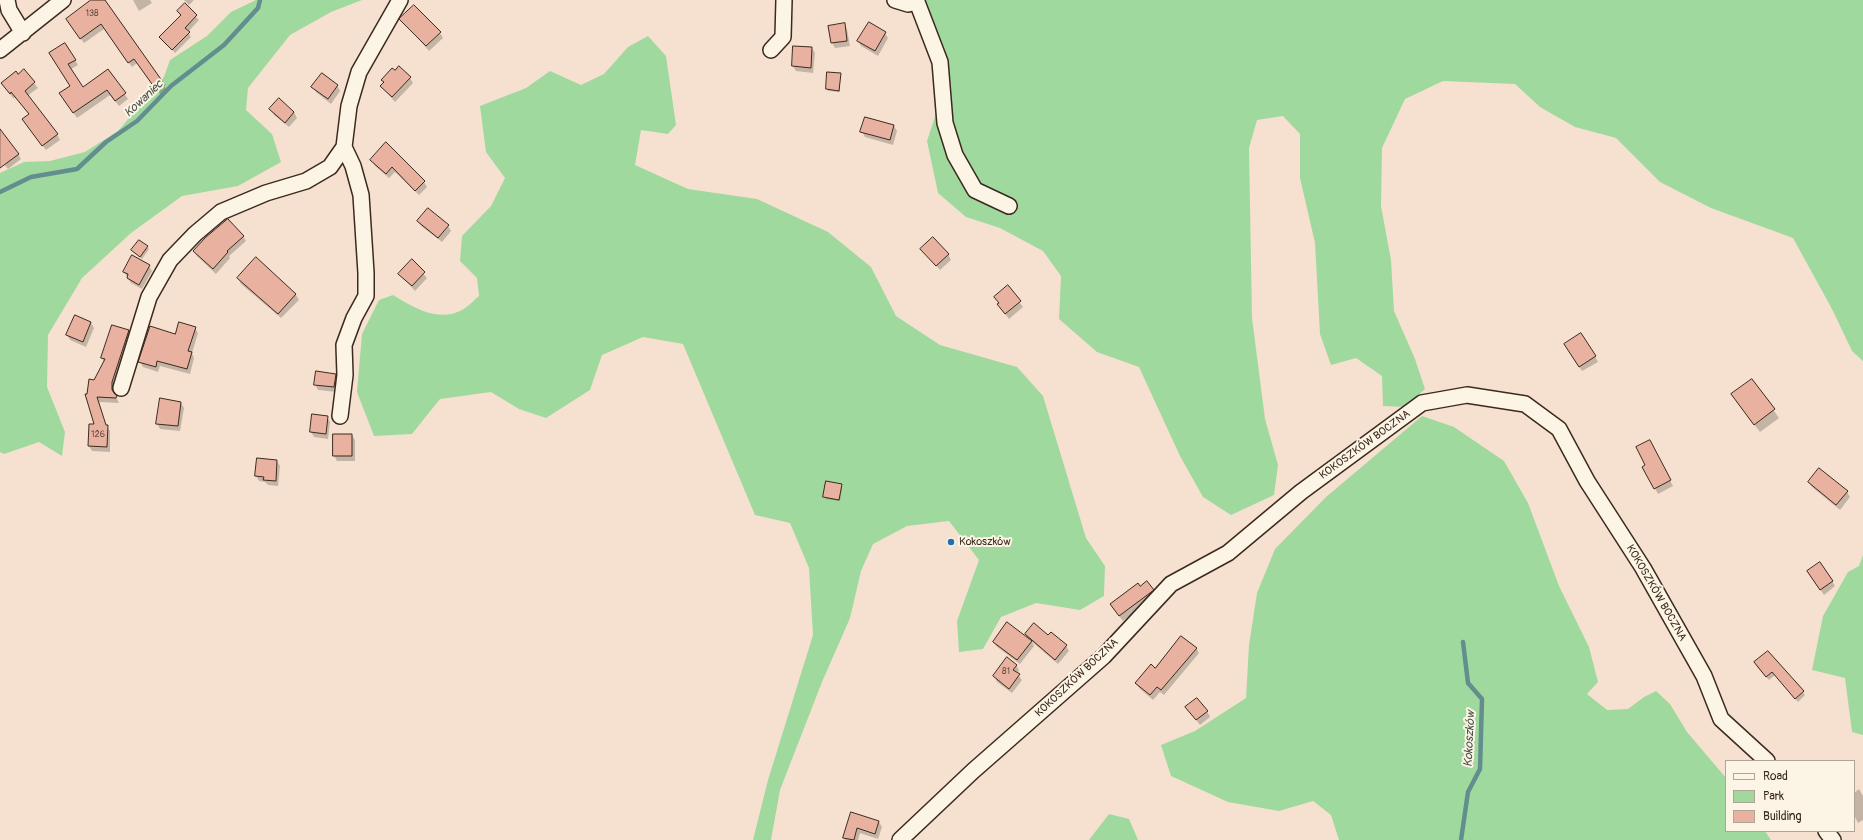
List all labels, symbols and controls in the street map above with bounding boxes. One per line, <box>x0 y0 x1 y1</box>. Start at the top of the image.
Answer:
house number: 138 <box>85 9 99 19</box>
water label: Kowaniec <box>122 77 166 121</box>
street label: KOKOSZKÓW BOCZNA <box>1317 408 1413 482</box>
house number: 126 <box>91 430 105 440</box>
place label: Kokoszków <box>959 535 1011 549</box>
marker: Kokoszków <box>946 537 956 547</box>
street label: KOKOSZKÓW BOCZNA <box>1623 542 1689 644</box>
street label: KOKOSZKÓW BOCZNA <box>1033 636 1121 720</box>
house number: 81 <box>1002 667 1010 677</box>
water label: Kokoszków <box>1461 710 1479 768</box>
legend <box>1725 760 1855 832</box>
text: Road <box>1763 769 1788 784</box>
text: Park <box>1763 789 1784 804</box>
text: Building <box>1763 809 1802 824</box>

